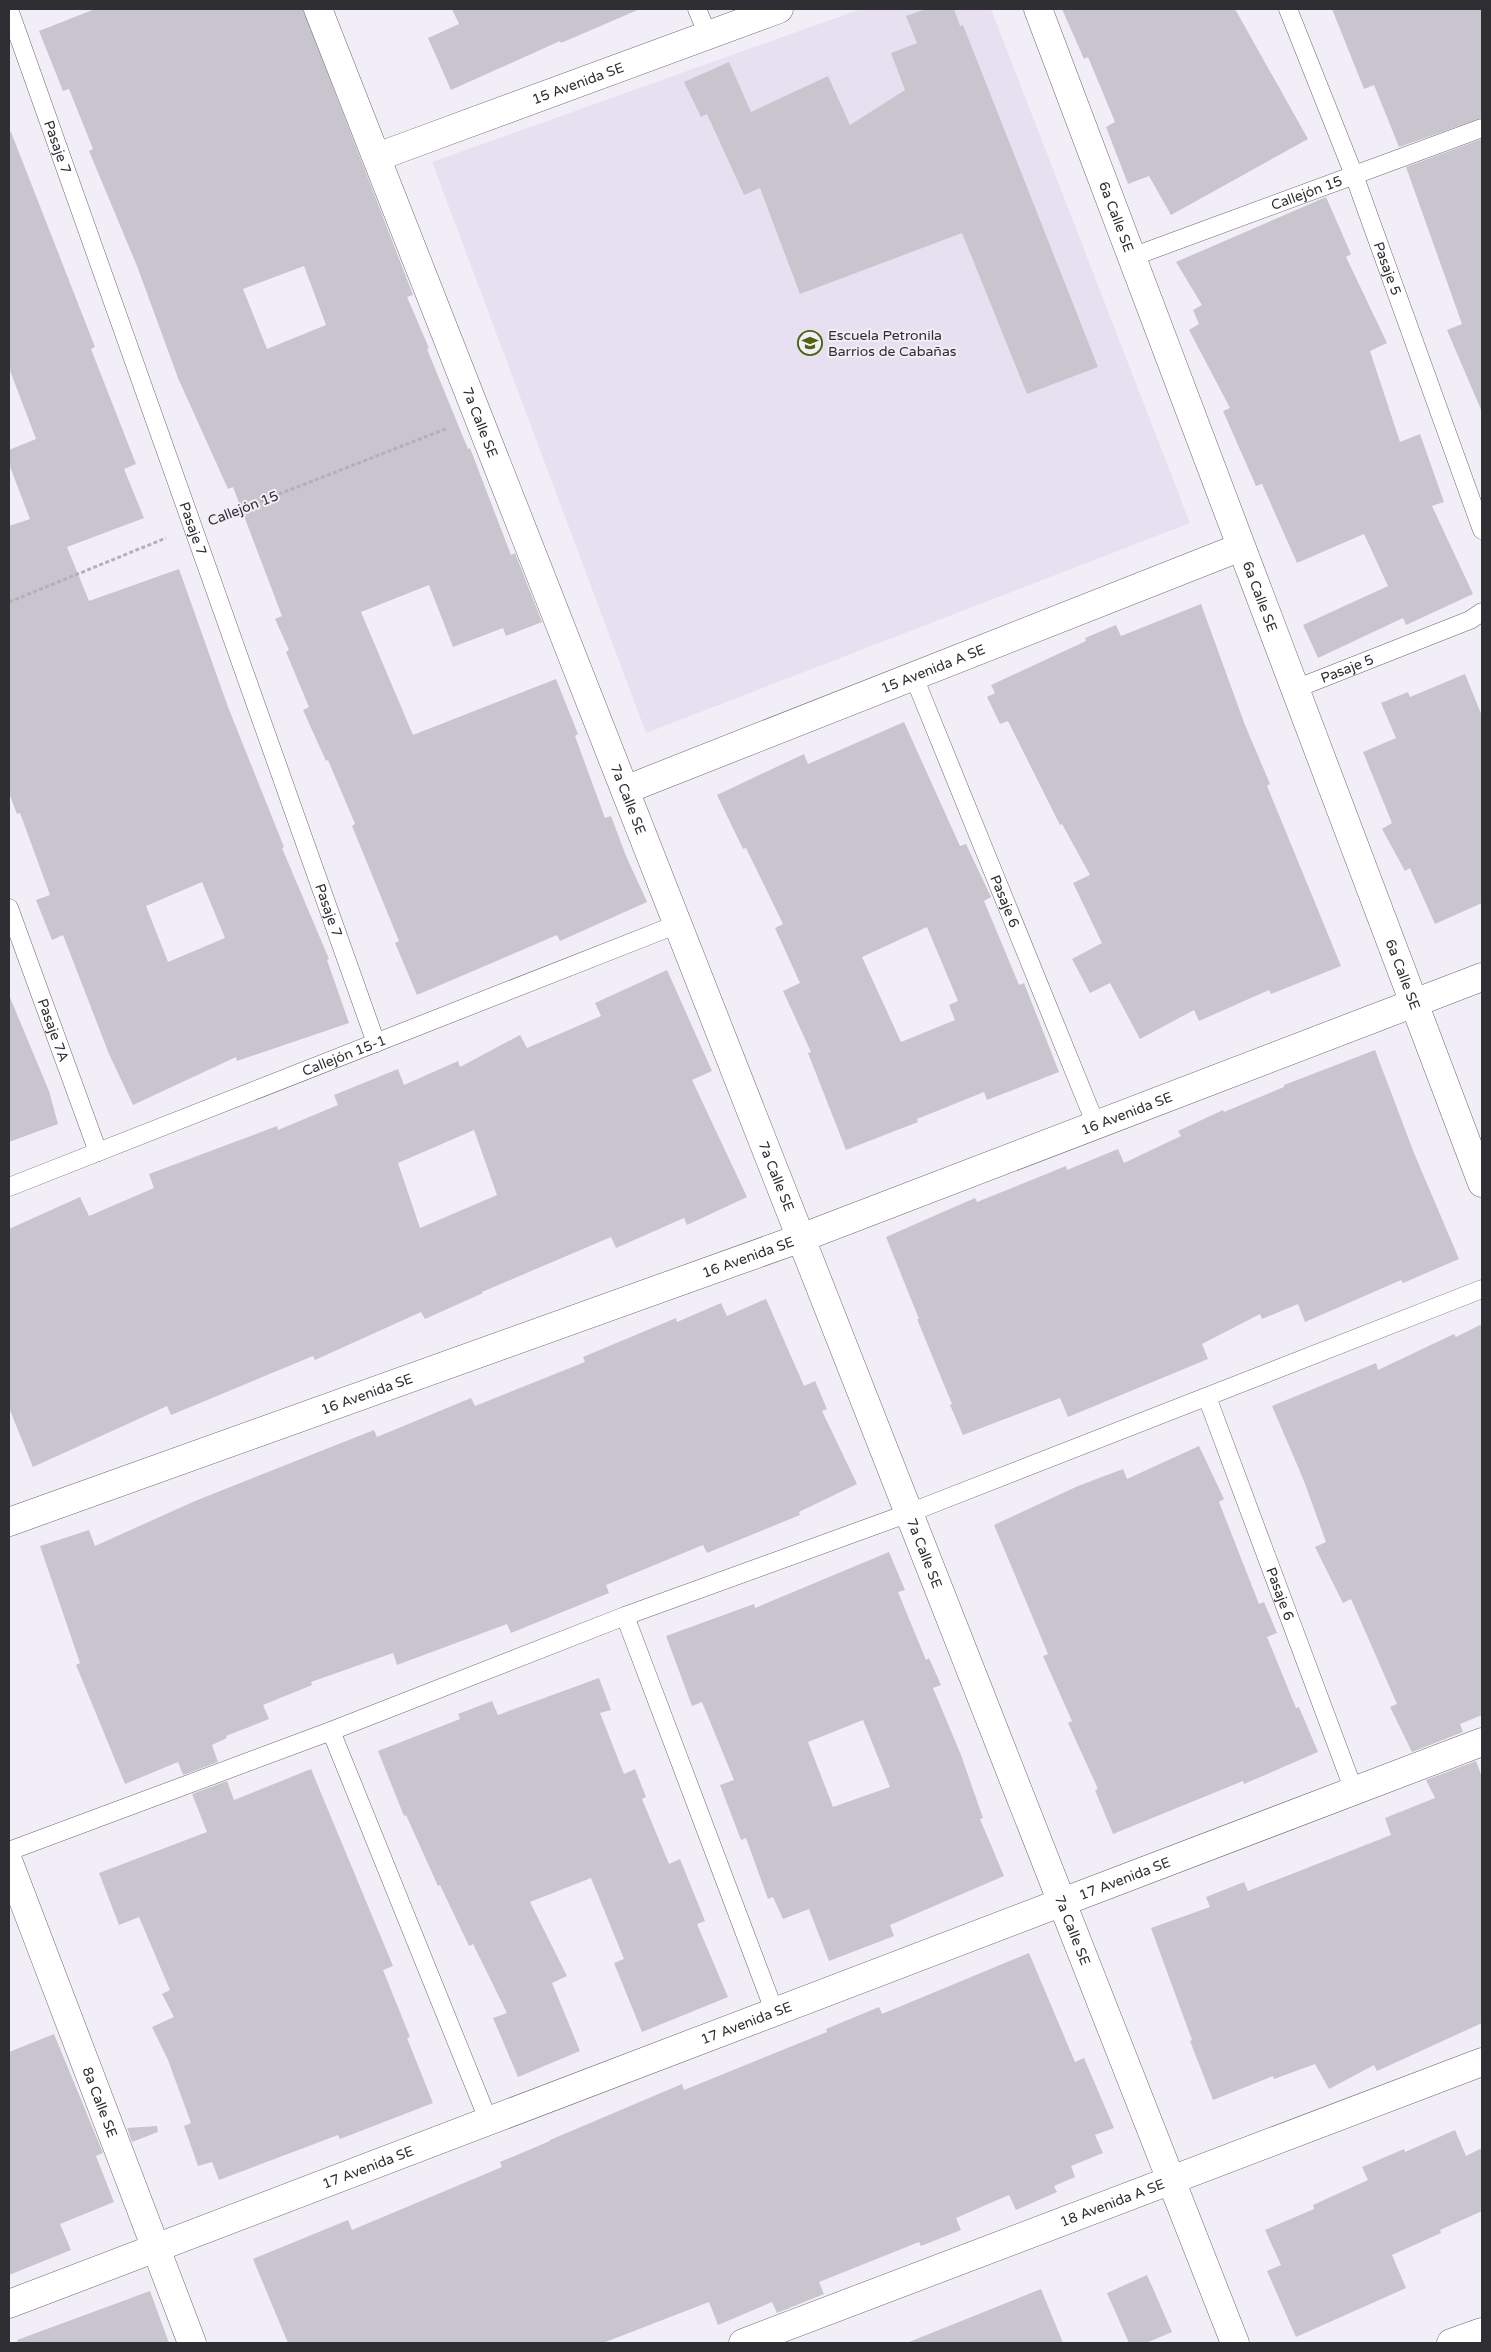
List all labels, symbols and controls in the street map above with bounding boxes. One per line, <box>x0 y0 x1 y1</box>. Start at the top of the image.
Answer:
street label: 15 Avenida SE <box>530 59 626 108</box>
street label: Pasaje 7 <box>40 118 75 176</box>
street label: Callejón 15 <box>1269 172 1345 214</box>
street label: 6a Calle SE <box>1095 179 1137 255</box>
street label: Pasaje 5 <box>1370 240 1405 298</box>
place label: Escuela Petronila Barrios de Cabañas <box>828 327 957 360</box>
school or university icon: Escuela Petronila Barrios de Cabañas <box>797 330 823 356</box>
street label: 7a Calle SE <box>458 385 501 460</box>
street label: Callejón 15 <box>205 487 281 530</box>
street label: Pasaje 7 <box>176 500 210 558</box>
street label: 6a Calle SE <box>1239 559 1281 634</box>
street label: 15 Avenida A SE <box>879 641 988 697</box>
street label: Pasaje 5 <box>1318 651 1376 687</box>
street label: 7a Calle SE <box>607 762 649 837</box>
street label: Pasaje 6 <box>986 872 1023 930</box>
street label: Pasaje 7 <box>311 881 346 939</box>
street label: 6a Calle SE <box>1382 937 1424 1012</box>
street label: Pasaje 7A <box>34 996 72 1064</box>
street label: Callejón 15-1 <box>300 1032 389 1080</box>
street label: 16 Avenida SE <box>1079 1088 1175 1139</box>
street label: 7a Calle SE <box>755 1139 798 1214</box>
street label: 16 Avenida SE <box>700 1233 796 1282</box>
street label: 16 Avenida SE <box>319 1370 415 1418</box>
street label: 7a Calle SE <box>903 1516 946 1591</box>
street label: Pasaje 6 <box>1262 1565 1298 1623</box>
street label: 17 Avenida SE <box>1077 1854 1173 1904</box>
street label: 7a Calle SE <box>1051 1893 1094 1968</box>
street label: 17 Avenida SE <box>698 1998 794 2048</box>
street label: 8a Calle SE <box>79 2065 121 2140</box>
street label: 17 Avenida SE <box>320 2142 416 2193</box>
street label: 18 Avenida A SE <box>1058 2175 1167 2231</box>

